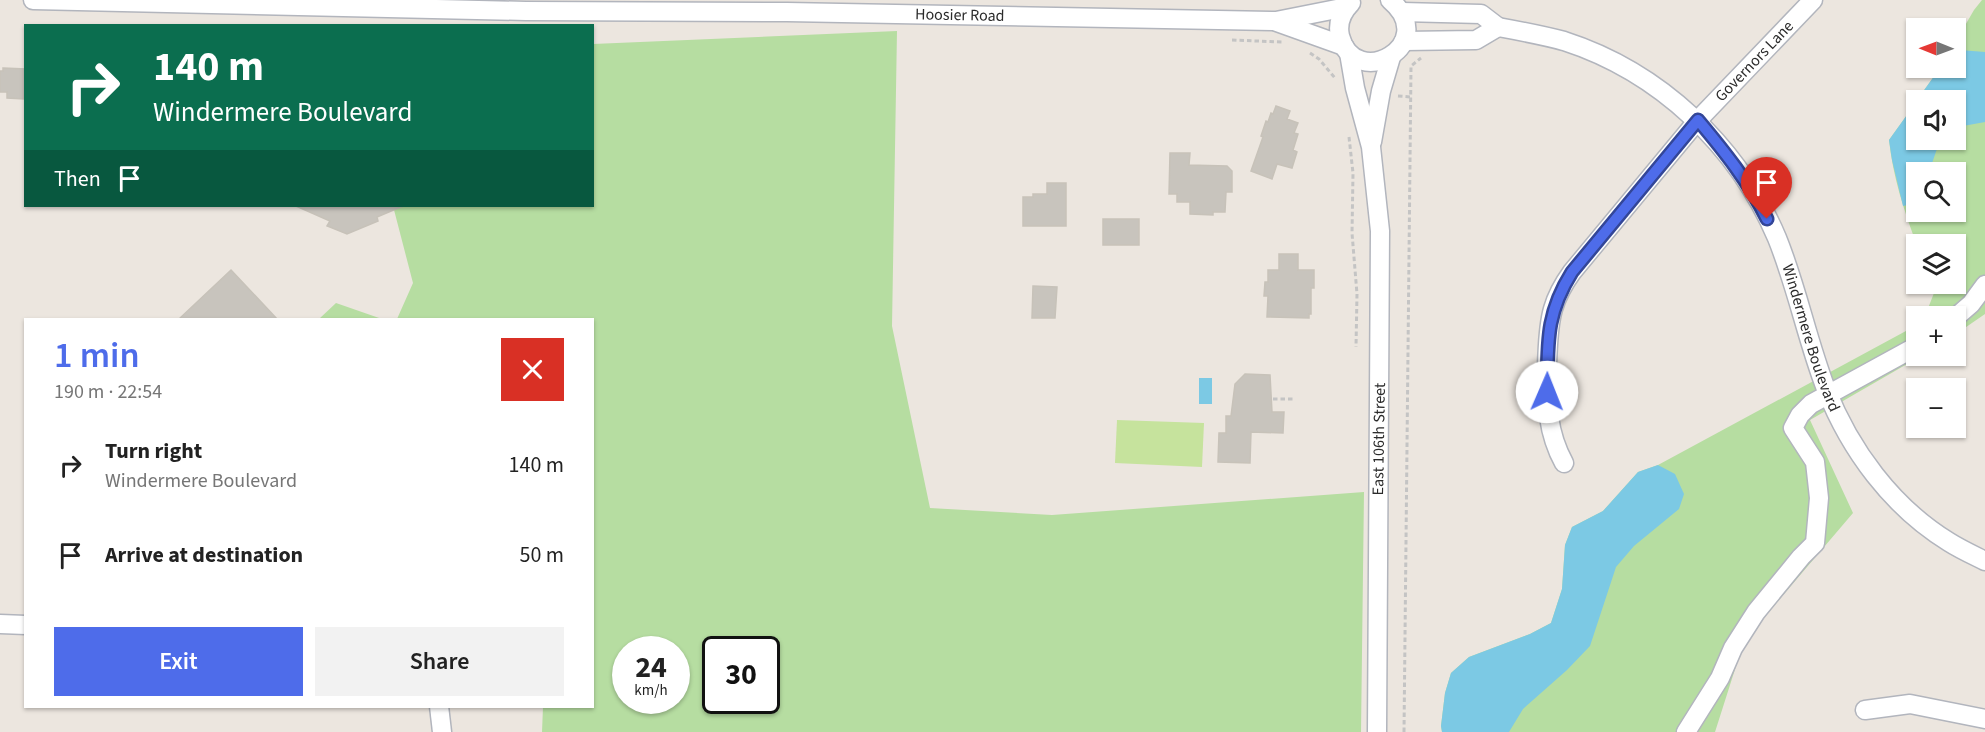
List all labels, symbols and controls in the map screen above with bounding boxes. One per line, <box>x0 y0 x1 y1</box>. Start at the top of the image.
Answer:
street label: Hoosier Road <box>915 3 1005 27</box>
street label: Governors Lane <box>1710 16 1799 107</box>
north arrow <box>1906 18 1966 78</box>
map controls <box>1906 18 1966 438</box>
text: 140 m <box>153 37 264 97</box>
icon: right <box>54 48 132 126</box>
button: sound <box>1906 90 1966 150</box>
text: Windermere Boulevard <box>153 93 412 132</box>
pin <box>1741 157 1792 219</box>
icon: arrive <box>113 162 146 195</box>
button: search <box>1906 162 1966 222</box>
text: Then <box>54 163 101 195</box>
icon: arrive <box>1750 166 1783 199</box>
button: layers <box>1906 234 1966 294</box>
street label: Windermere Boulevard <box>1776 261 1845 415</box>
button: + <box>1906 306 1966 366</box>
text: 1 min <box>54 330 140 381</box>
button: close <box>501 338 564 401</box>
position arrow <box>1515 360 1579 424</box>
text: 190 m · 22:54 <box>54 378 162 406</box>
button: − <box>1906 378 1966 438</box>
street label: East 106th Street <box>1367 382 1391 496</box>
text: Turn right <box>105 435 202 467</box>
icon: right <box>54 449 87 482</box>
text: 140 m <box>509 449 564 481</box>
text: Windermere Boulevard <box>105 467 297 495</box>
icon: arrive <box>54 539 87 572</box>
text: Arrive at destination <box>105 539 303 571</box>
text: 50 m <box>519 539 564 571</box>
button: Exit <box>54 627 303 696</box>
button: Share <box>315 627 564 696</box>
speed limit sign: 30 <box>702 636 780 714</box>
text: 24 <box>635 646 667 689</box>
text: km/h <box>634 680 668 701</box>

